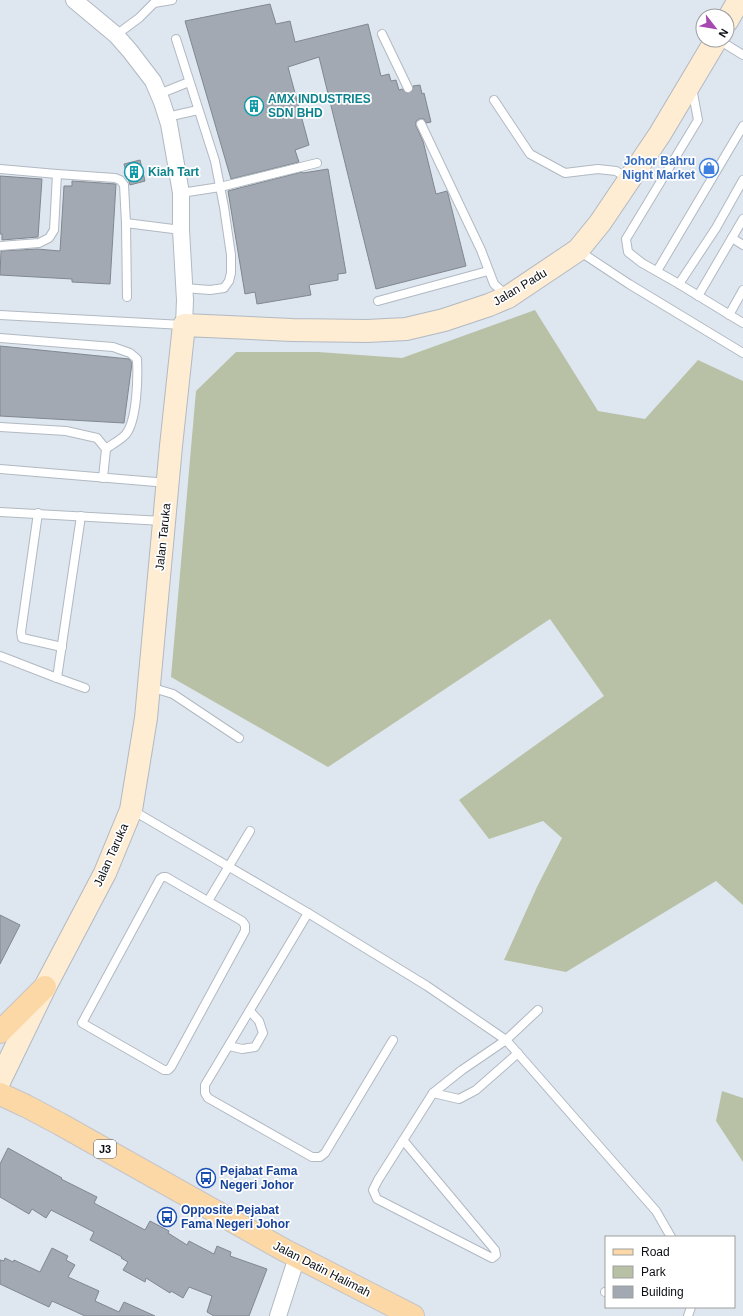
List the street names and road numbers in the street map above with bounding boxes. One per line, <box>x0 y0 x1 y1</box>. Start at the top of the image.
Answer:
street label: Jalan Padu <box>491 266 549 308</box>
street label: Jalan Taruka <box>152 502 174 571</box>
street label: Jalan Taruka <box>91 821 131 889</box>
road number: J3 <box>94 1140 116 1158</box>
street label: Jalan Datin Halimah <box>271 1238 373 1300</box>

